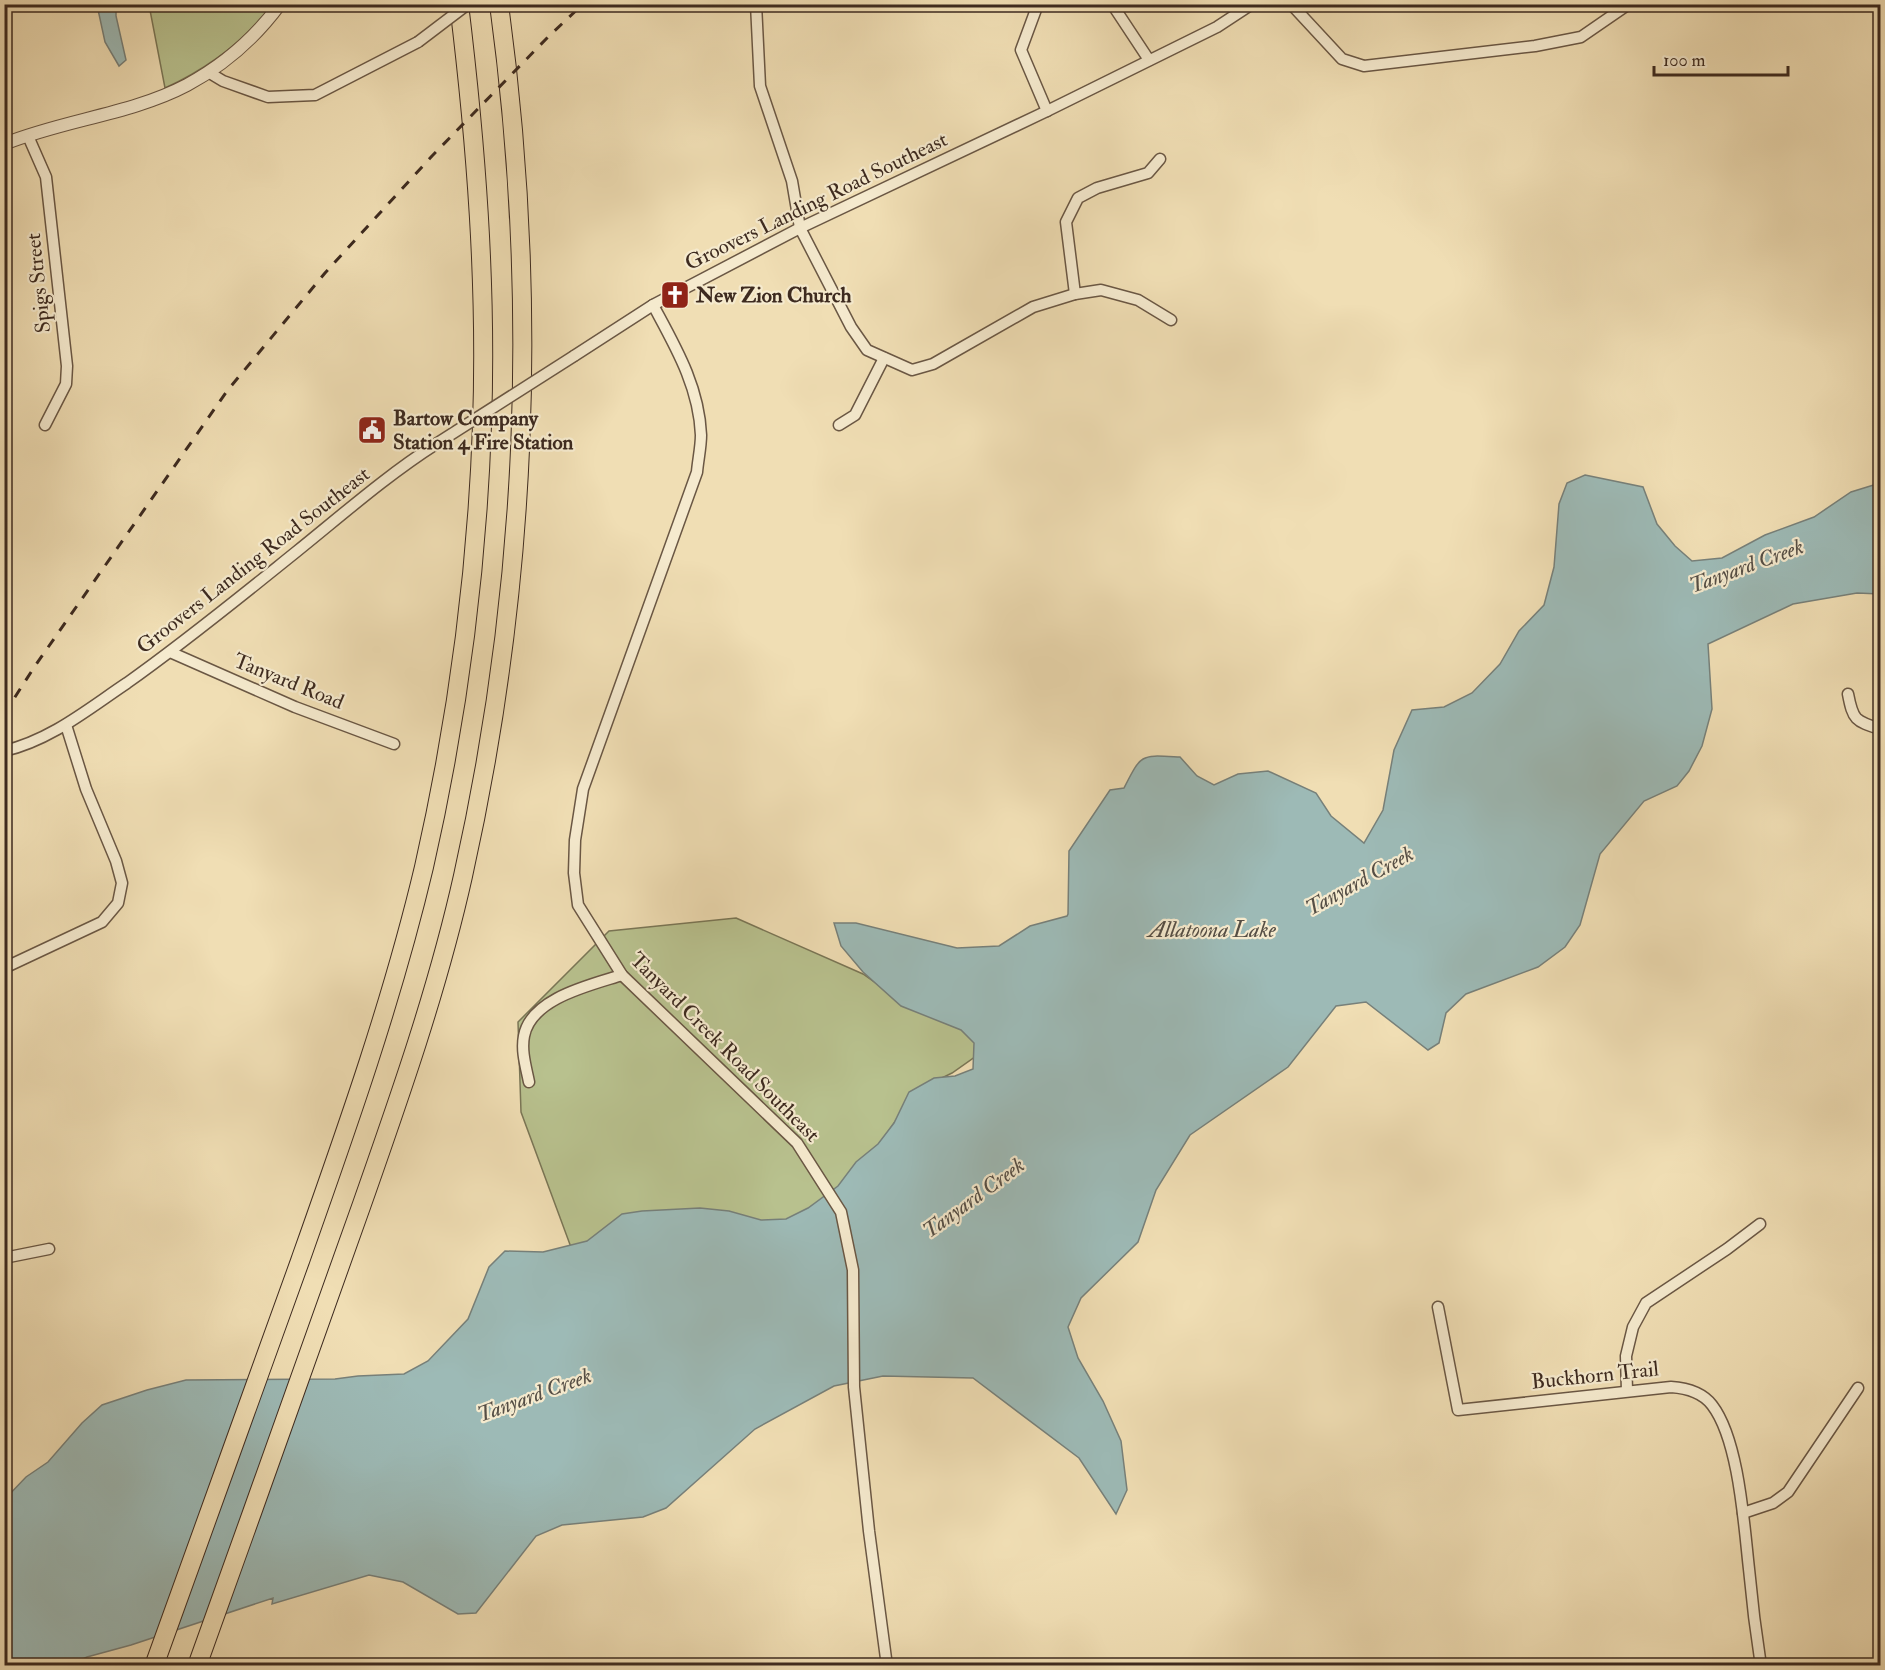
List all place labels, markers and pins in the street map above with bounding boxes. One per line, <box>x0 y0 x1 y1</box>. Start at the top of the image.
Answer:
church icon: New Zion Church <box>659 279 691 311</box>
place label: New Zion Church <box>695 282 851 309</box>
place label: Bartow Company Station 4 Fire Station <box>393 405 574 456</box>
public building icon: Bartow Company Station 4 Fire Station <box>356 414 388 446</box>

